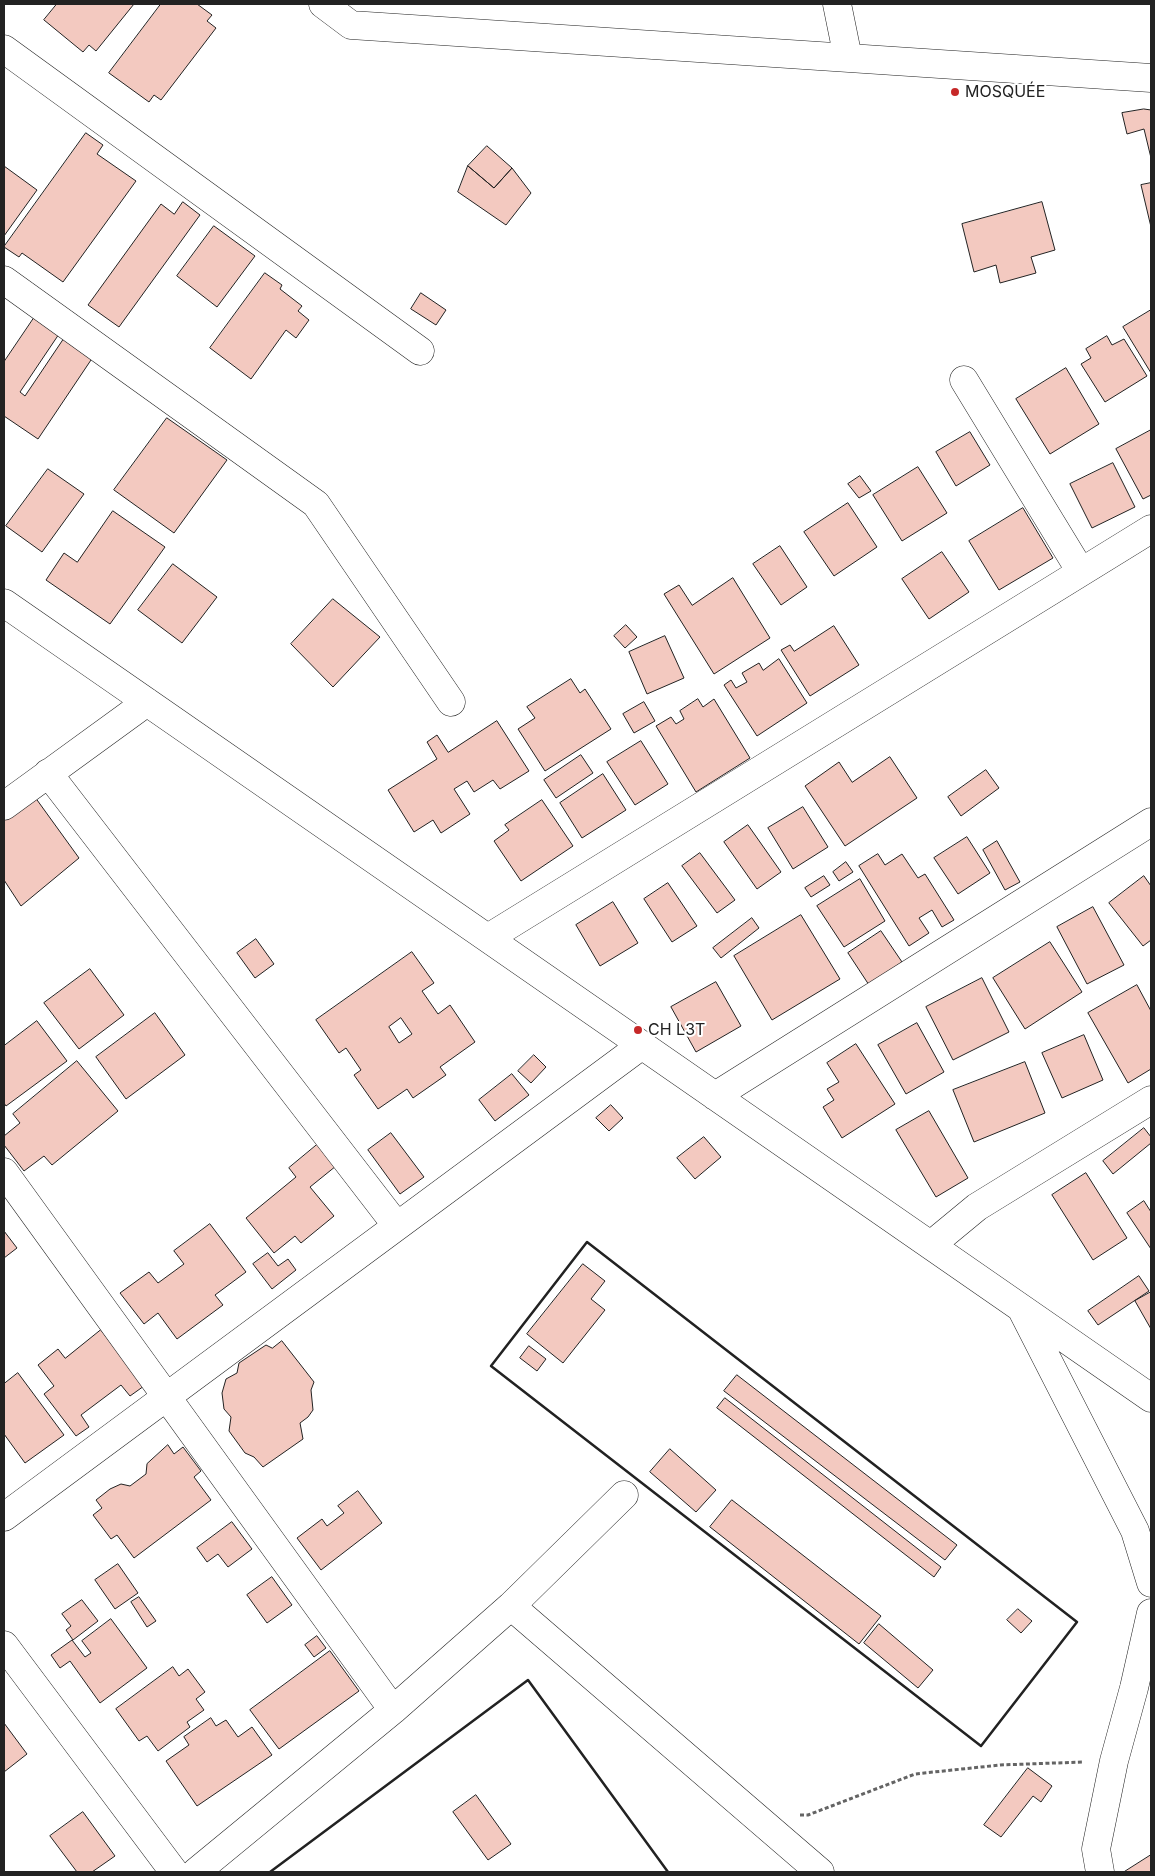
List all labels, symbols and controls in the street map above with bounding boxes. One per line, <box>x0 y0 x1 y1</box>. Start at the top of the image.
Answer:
place label: MOSQUÉE <box>965 82 1045 102</box>
marker: MOSQUÉE <box>949 86 961 98</box>
place label: CH L3T <box>648 1020 705 1040</box>
marker: CH L3T <box>632 1024 644 1036</box>

